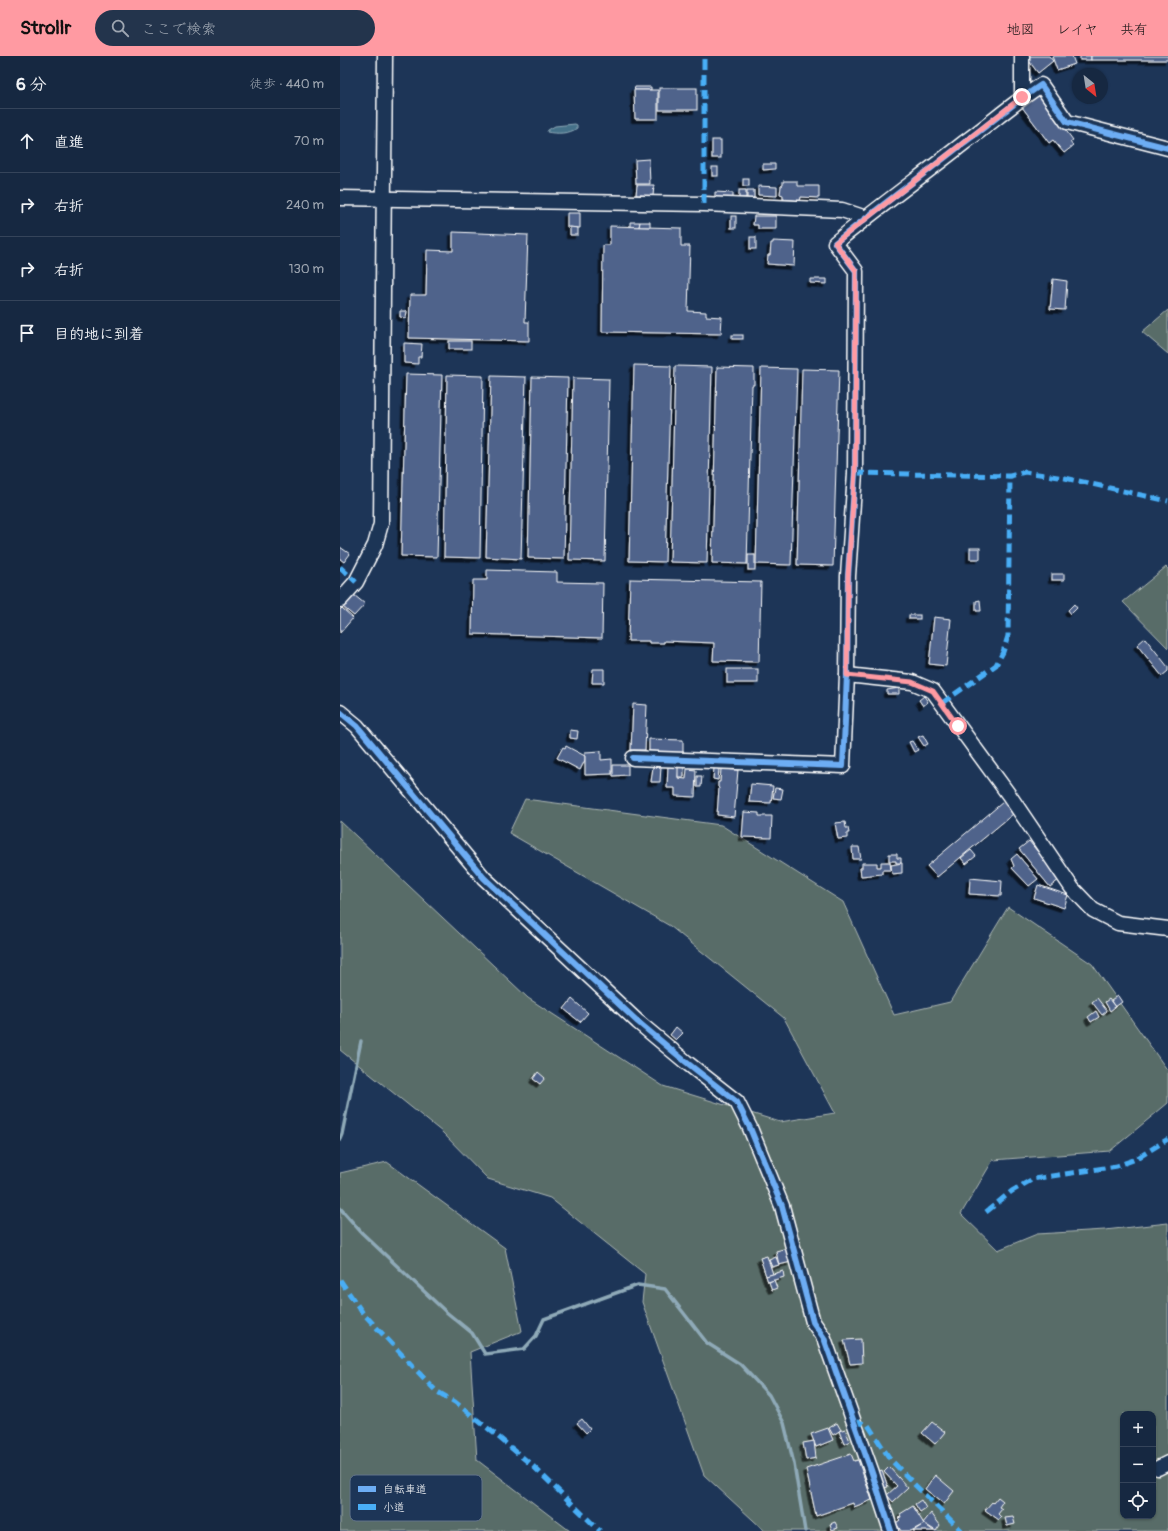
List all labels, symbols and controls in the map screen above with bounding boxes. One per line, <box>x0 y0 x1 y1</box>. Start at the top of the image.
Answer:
search box <box>95 10 375 46</box>
text: Strollr <box>20 16 71 40</box>
icon: search <box>109 17 131 39</box>
text: ここで検索 <box>141 20 216 39</box>
text: 地図 <box>1007 21 1035 38</box>
text: レイヤ <box>1057 21 1098 38</box>
text: 共有 <box>1120 21 1148 38</box>
north arrow <box>1072 68 1108 104</box>
text: 6 分 <box>16 74 47 95</box>
text: 徒歩 · 440 m <box>250 76 324 92</box>
route end <box>1013 88 1031 106</box>
icon: ahead <box>16 130 38 152</box>
text: 直進 <box>54 133 84 152</box>
text: 70 m <box>294 133 324 149</box>
icon: right <box>16 194 38 216</box>
text: 右折 <box>54 197 84 216</box>
text: 240 m <box>286 197 324 213</box>
icon: right <box>16 258 38 280</box>
text: 右折 <box>54 261 84 280</box>
text: 130 m <box>288 261 324 277</box>
icon: arrive <box>16 322 38 344</box>
text: 目的地に到着 <box>54 325 144 344</box>
route start <box>949 717 967 735</box>
map controls <box>1120 1411 1156 1519</box>
button: + <box>1120 1411 1156 1447</box>
button: − <box>1120 1447 1156 1483</box>
legend <box>350 1475 482 1521</box>
text: 自転車道 <box>383 1483 427 1496</box>
button: locate <box>1120 1483 1156 1519</box>
text: 小道 <box>383 1501 405 1514</box>

